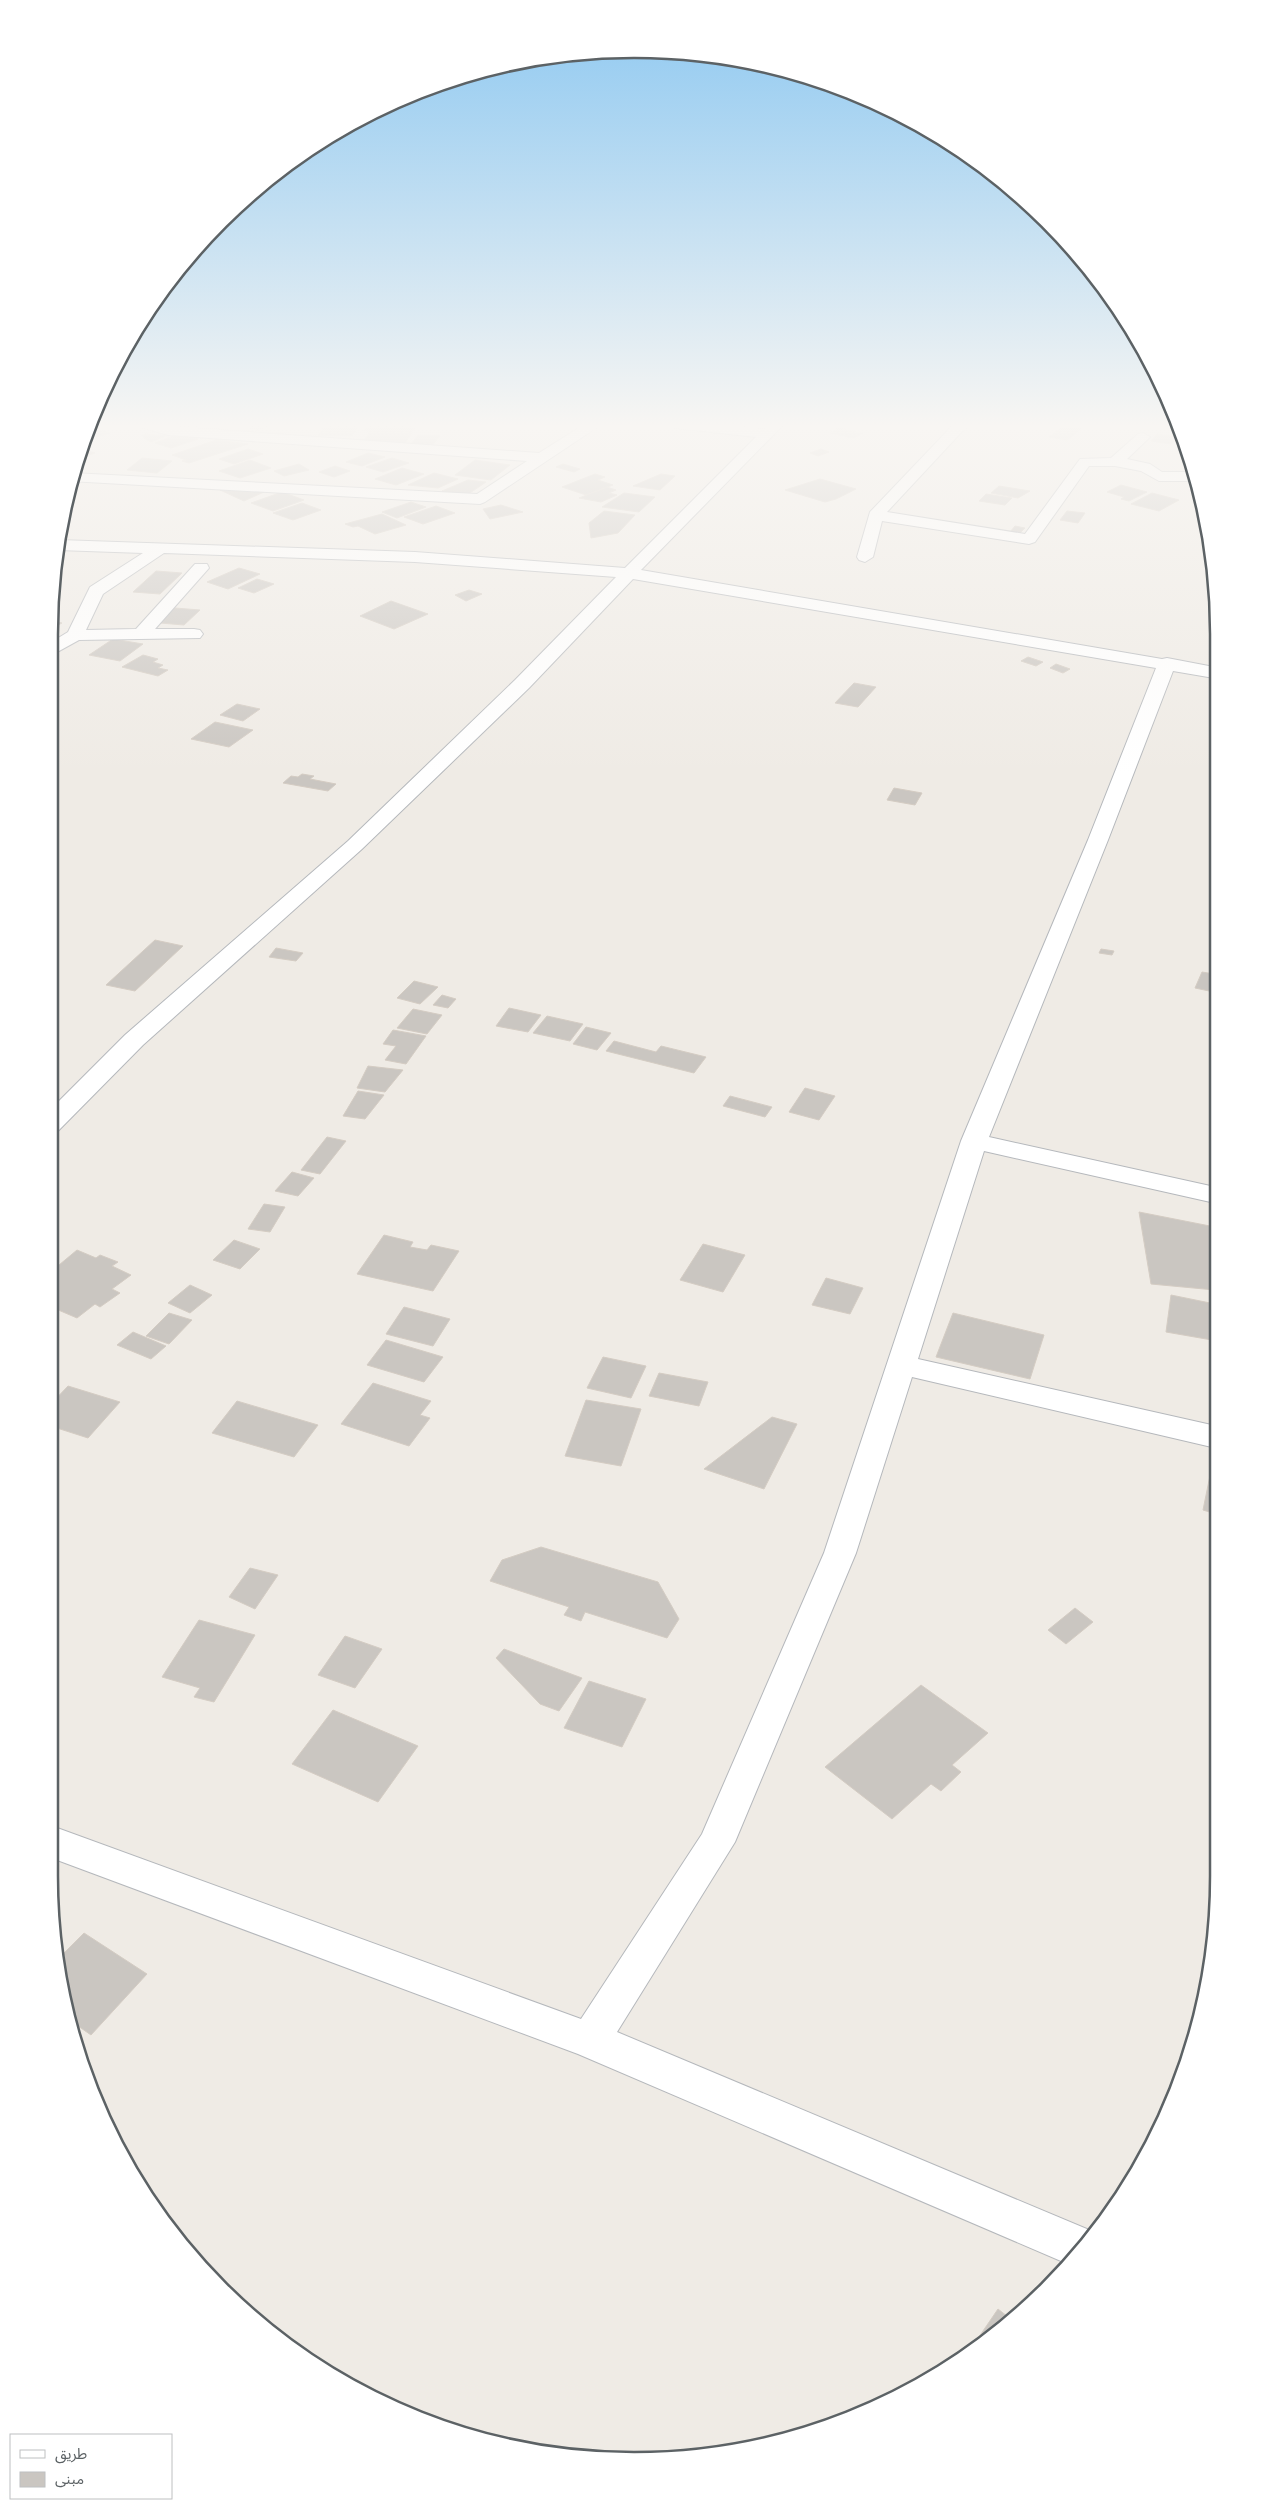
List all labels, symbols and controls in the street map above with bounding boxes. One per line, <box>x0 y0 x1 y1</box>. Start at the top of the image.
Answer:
legend <box>10 2434 172 2499</box>
text: طريق <box>55 2445 87 2464</box>
text: مبنى <box>55 2470 84 2488</box>

